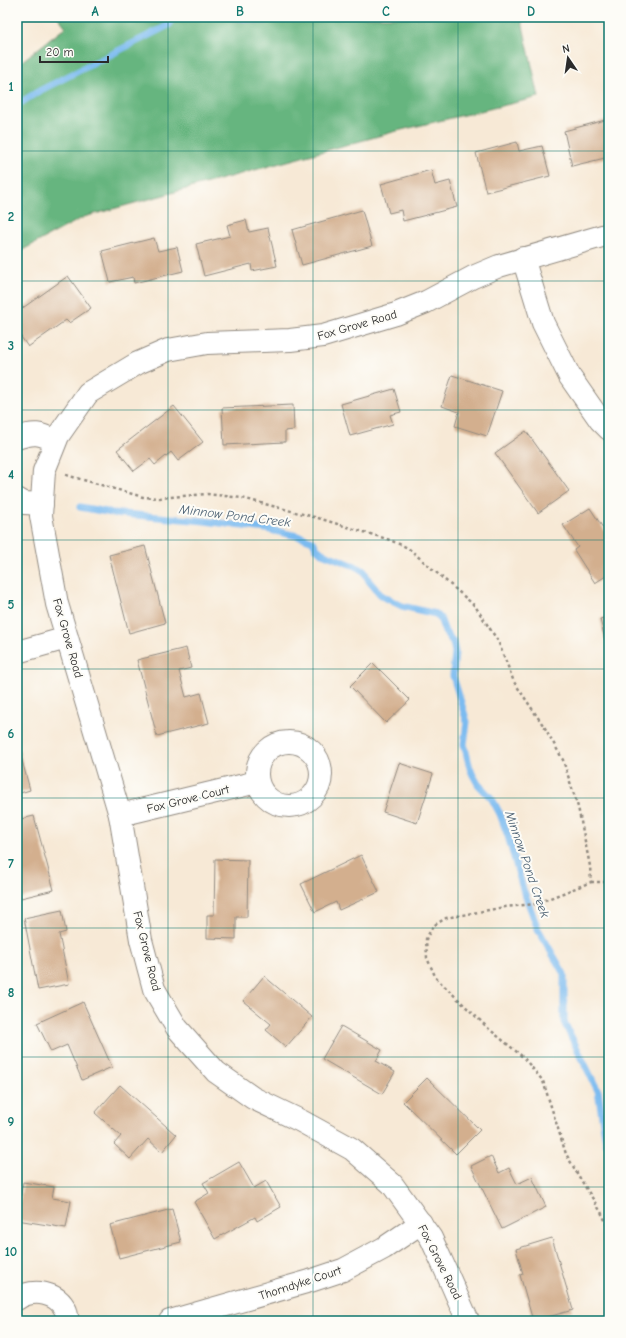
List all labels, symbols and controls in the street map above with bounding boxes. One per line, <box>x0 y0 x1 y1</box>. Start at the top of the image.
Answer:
text: A <box>91 4 99 19</box>
text: B <box>236 4 244 19</box>
text: C <box>382 4 390 19</box>
text: D <box>527 4 535 19</box>
scale bar <box>40 38 108 64</box>
north arrow <box>548 38 588 78</box>
text: N <box>561 42 571 56</box>
text: 20 m <box>46 45 74 59</box>
text: 1 <box>8 79 14 94</box>
text: 2 <box>8 209 14 224</box>
street label: Fox Grove Road <box>316 307 398 343</box>
text: 3 <box>8 338 14 353</box>
text: 4 <box>8 467 14 482</box>
water label: Minnow Pond Creek <box>177 501 292 530</box>
text: 5 <box>8 597 15 612</box>
street label: Fox Grove Road <box>50 597 86 679</box>
text: 6 <box>8 726 15 741</box>
street label: Fox Grove Court <box>145 782 231 816</box>
water label: Minnow Pond Creek <box>502 808 553 920</box>
text: 7 <box>8 856 14 871</box>
street label: Fox Grove Road <box>130 910 164 992</box>
text: 8 <box>8 985 14 1000</box>
text: 9 <box>8 1114 15 1129</box>
street label: Fox Grove Road <box>415 1222 465 1302</box>
text: 10 <box>5 1244 17 1259</box>
street label: Thorndyke Court <box>257 1263 343 1303</box>

